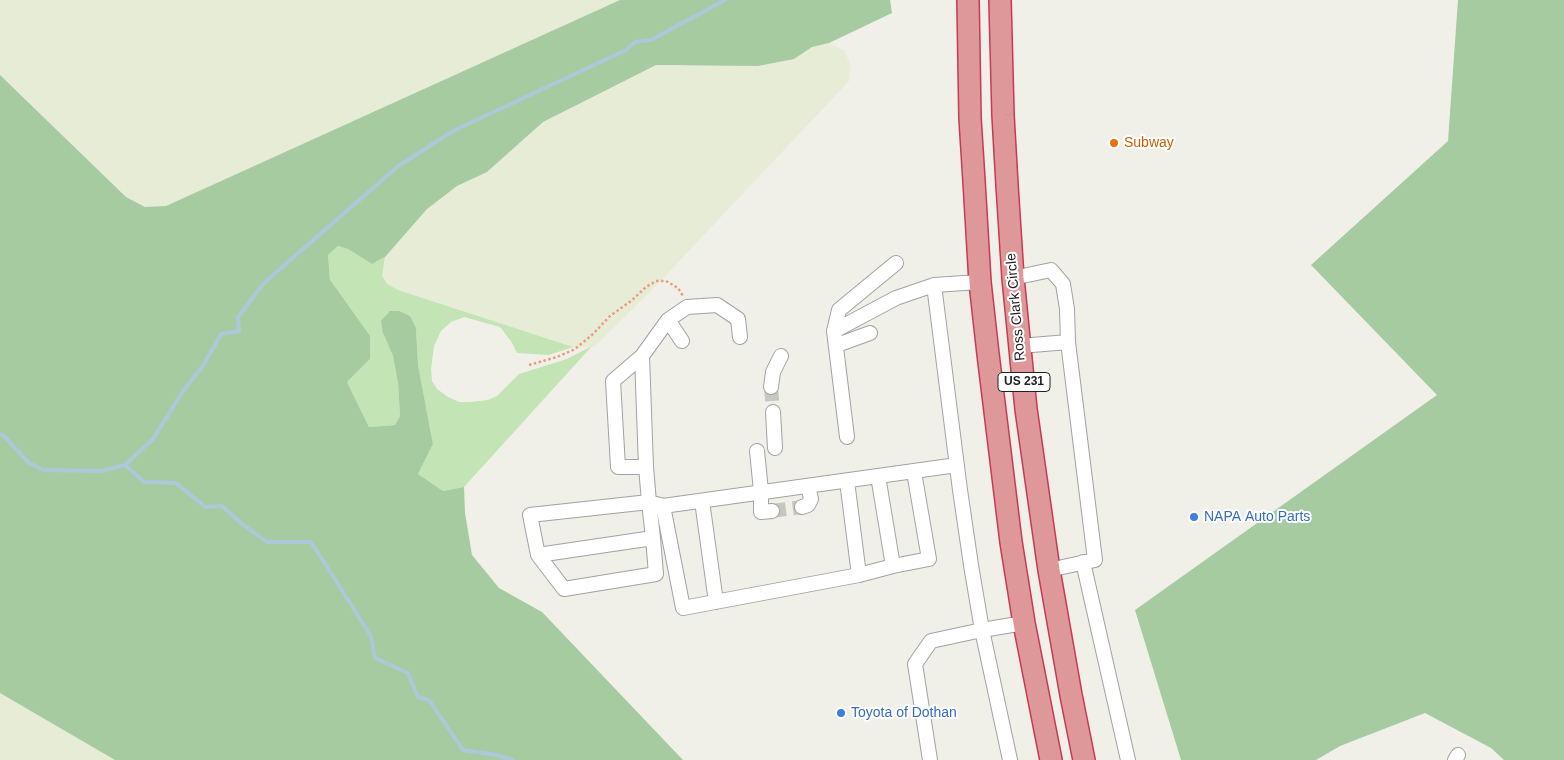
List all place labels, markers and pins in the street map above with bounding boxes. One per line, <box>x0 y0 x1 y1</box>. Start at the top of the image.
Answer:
place label: Subway <box>1124 135 1174 151</box>
marker: Subway <box>1108 137 1120 149</box>
place label: NAPA Auto Parts <box>1204 509 1310 525</box>
marker: NAPA Auto Parts <box>1188 511 1200 523</box>
place label: Toyota of Dothan <box>851 705 957 721</box>
marker: Toyota of Dothan <box>835 707 847 719</box>

